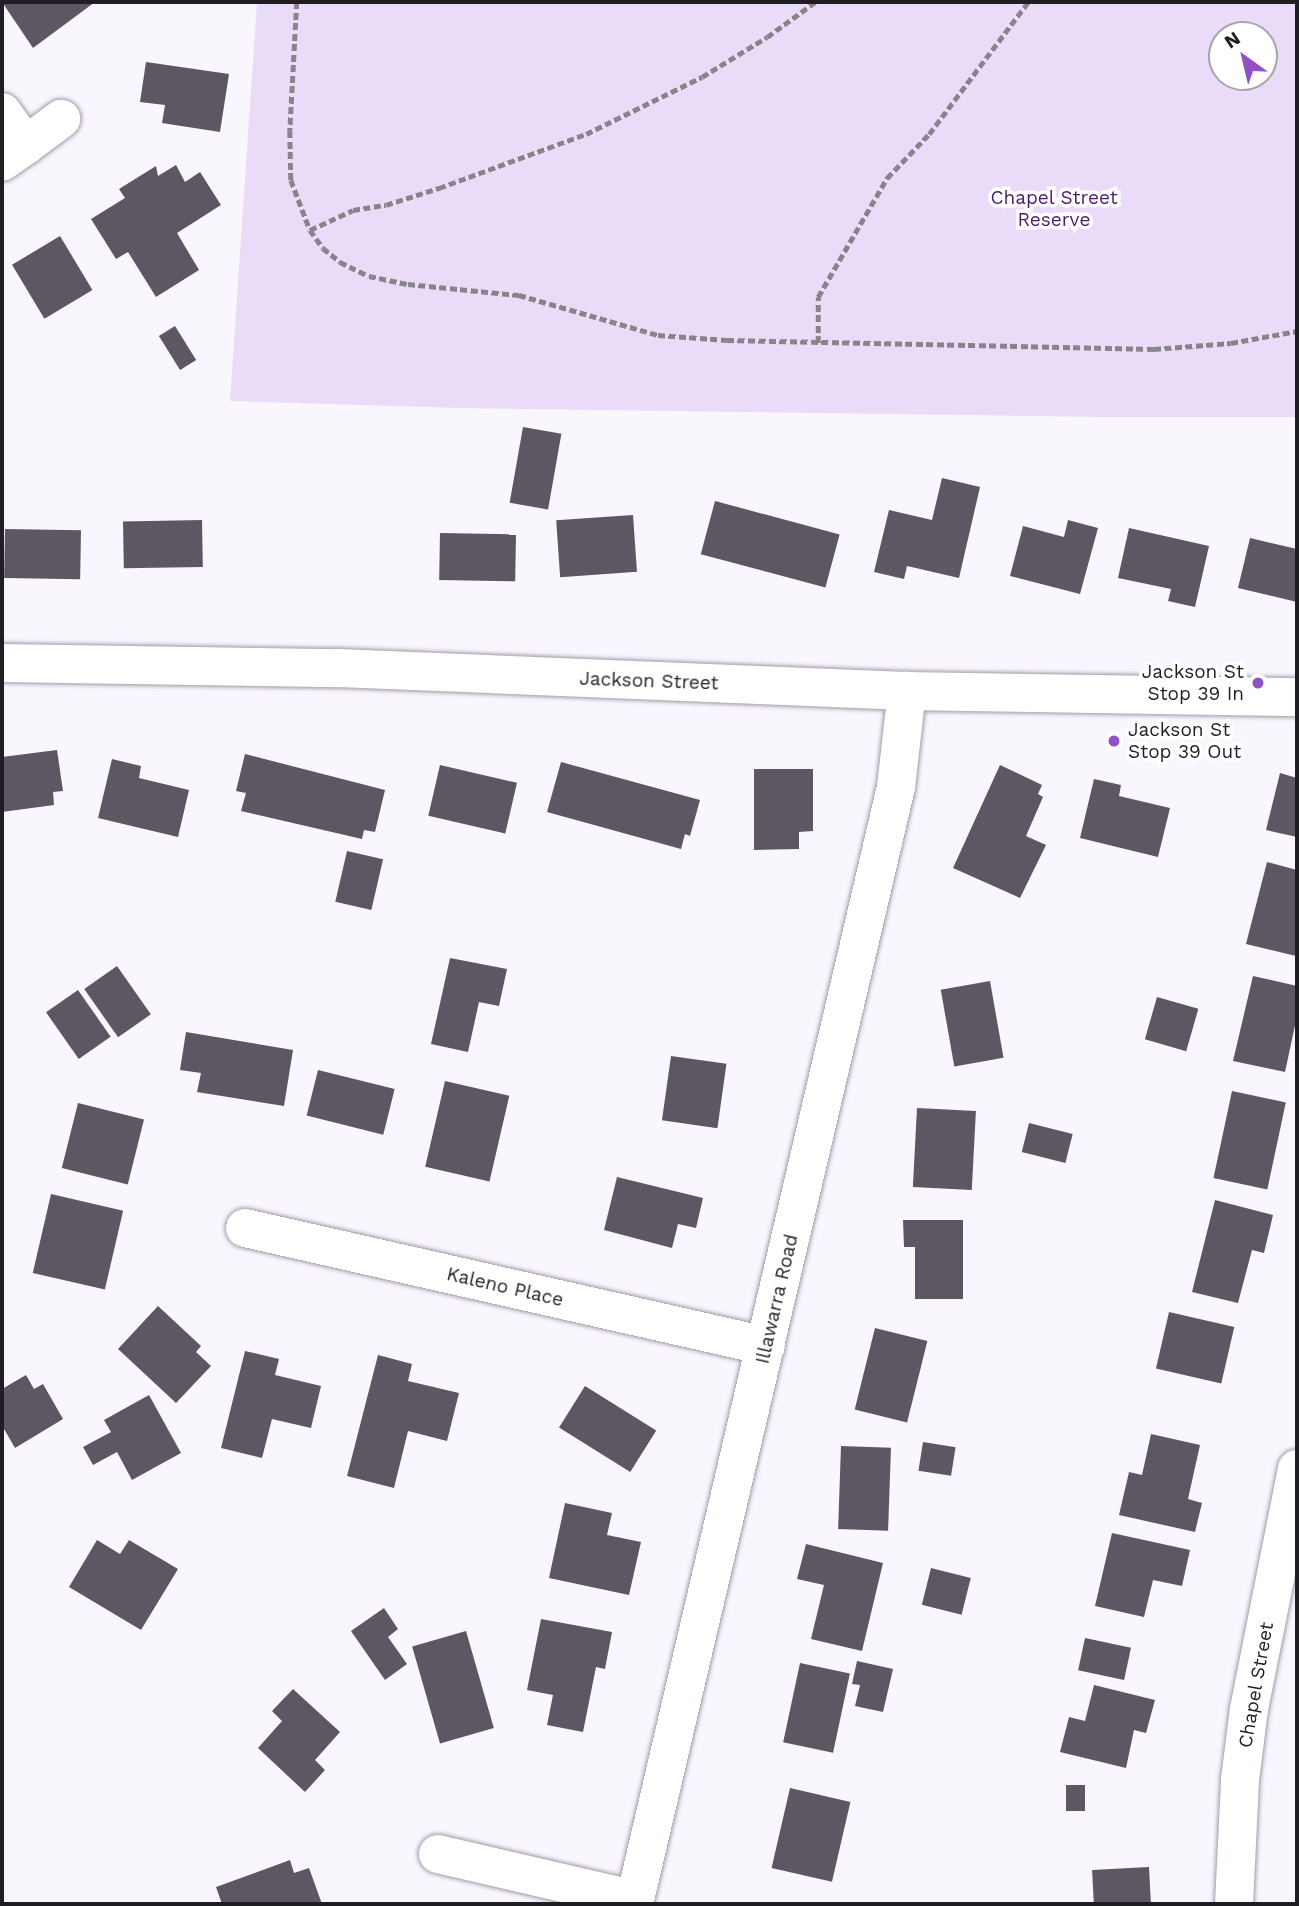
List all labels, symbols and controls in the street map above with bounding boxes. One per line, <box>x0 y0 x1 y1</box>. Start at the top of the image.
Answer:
north arrow <box>1208 21 1278 91</box>
text: N <box>1220 26 1244 53</box>
park label: Chapel Street Reserve <box>990 187 1118 231</box>
place label: Jackson St Stop 39 In <box>1142 661 1244 705</box>
street label: Jackson Street <box>579 667 719 695</box>
marker: Jackson St Stop 39 In <box>1250 675 1266 691</box>
place label: Jackson St Stop 39 Out <box>1128 719 1241 763</box>
marker: Jackson St Stop 39 Out <box>1106 733 1122 749</box>
street label: Illawarra Road <box>751 1232 803 1366</box>
street label: Kaleno Place <box>444 1262 566 1312</box>
street label: Chapel Street <box>1234 1620 1278 1750</box>

